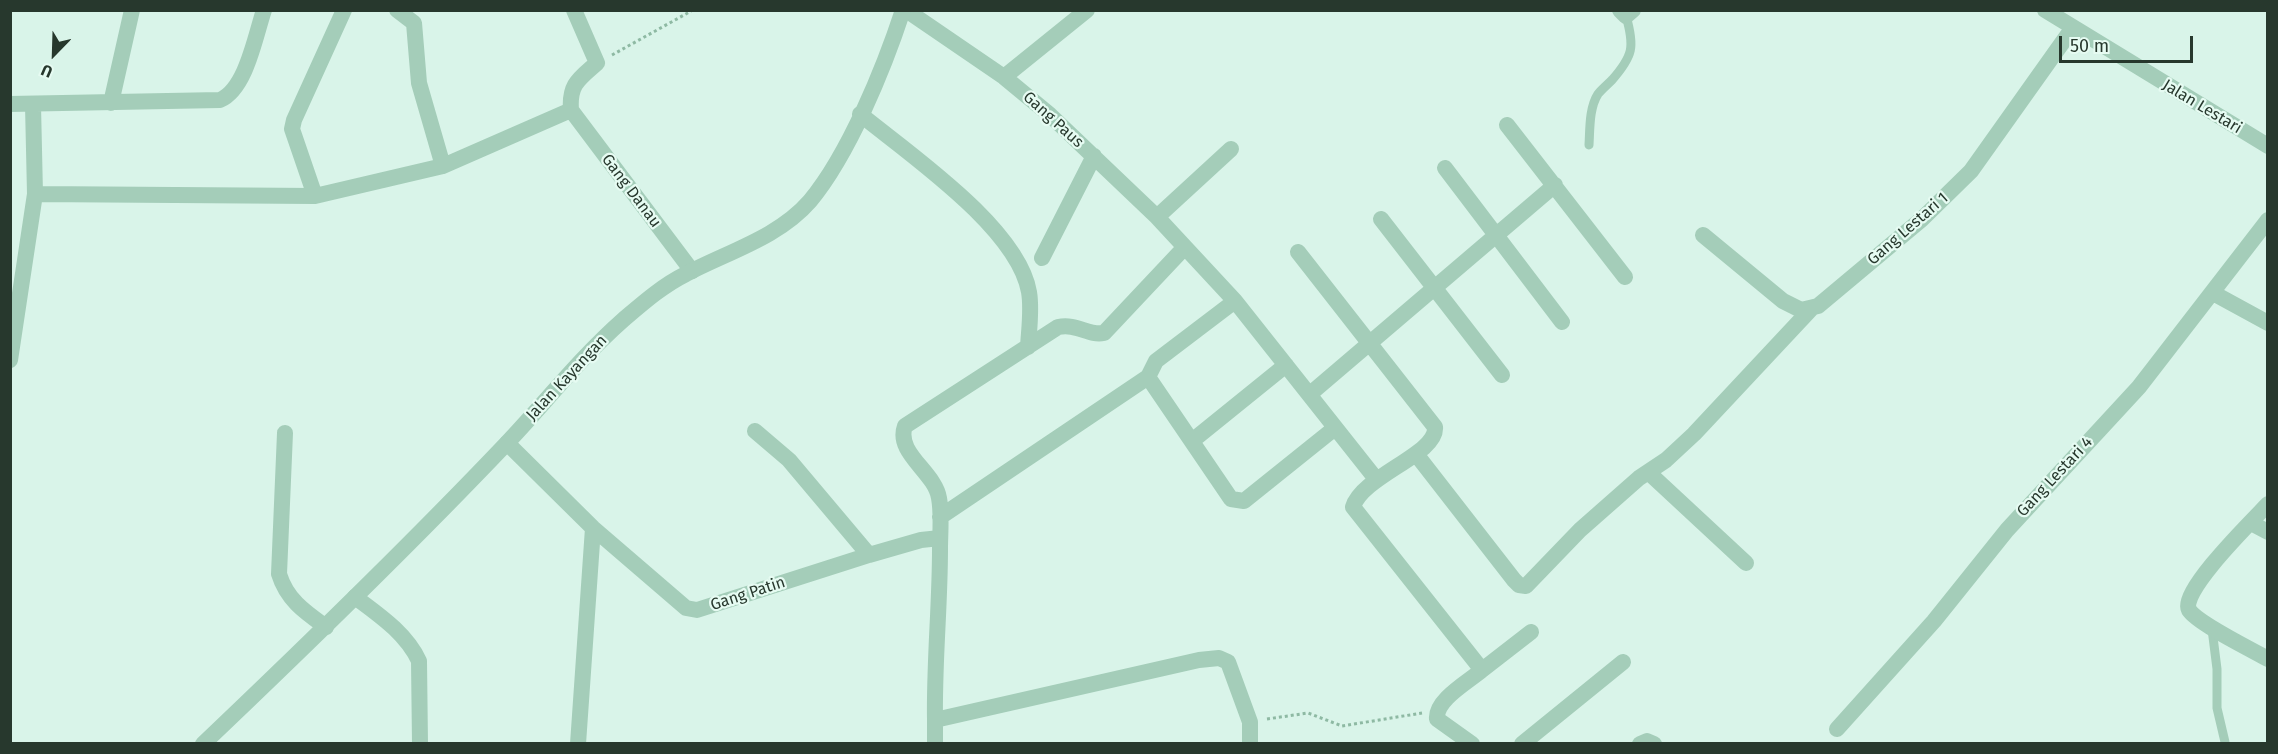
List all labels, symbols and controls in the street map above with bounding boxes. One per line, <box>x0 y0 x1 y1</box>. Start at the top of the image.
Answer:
north arrow <box>24 24 84 84</box>
scale bar <box>2062 24 2196 62</box>
text: 50 m <box>2070 35 2109 57</box>
text: U <box>38 60 55 82</box>
street label: Jalan Lestari <box>2159 76 2245 138</box>
street label: Gang Paus <box>1019 88 1087 152</box>
street label: Gang Danau <box>597 150 665 232</box>
street label: Gang Lestari 1 <box>1864 189 1952 269</box>
street label: Jalan Kayangan <box>522 331 612 425</box>
street label: Gang Lestari 4 <box>2013 433 2097 521</box>
street label: Gang Patin <box>708 573 788 615</box>

